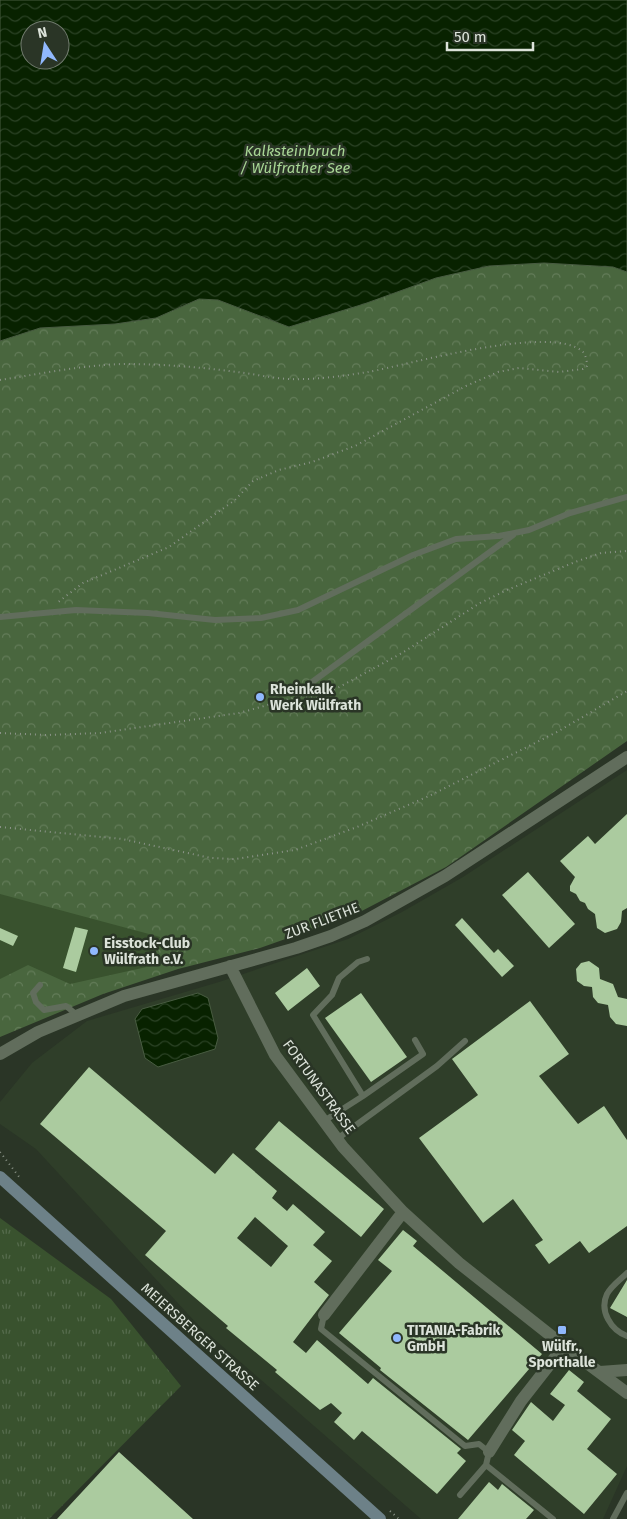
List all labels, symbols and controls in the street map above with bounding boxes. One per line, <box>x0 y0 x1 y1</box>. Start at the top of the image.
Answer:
north arrow <box>20 20 70 70</box>
scale bar <box>447 20 533 52</box>
text: N <box>36 23 49 42</box>
text: 50 m <box>454 28 487 46</box>
water label: Kalksteinbruch / Wülfrather See <box>240 142 350 177</box>
place label: Rheinkalk Werk Wülfrath <box>270 681 361 714</box>
marker: Rheinkalk Werk Wülfrath <box>254 691 266 703</box>
street label: ZUR FLIETHE <box>282 899 362 943</box>
place label: Eisstock-Club Wülfrath e.V. <box>104 935 190 968</box>
marker: Eisstock-Club Wülfrath e.V. <box>88 945 100 957</box>
street label: FORTUNASTRASSE <box>279 1037 359 1137</box>
street label: MEIERSBERGER STRASSE <box>138 1280 262 1394</box>
place label: TITANIA-Fabrik GmbH <box>407 1322 501 1355</box>
marker: Wülfr., Sporthalle <box>556 1324 568 1336</box>
marker: TITANIA-Fabrik GmbH <box>391 1332 403 1344</box>
place label: Wülfr., Sporthalle <box>528 1338 596 1371</box>

